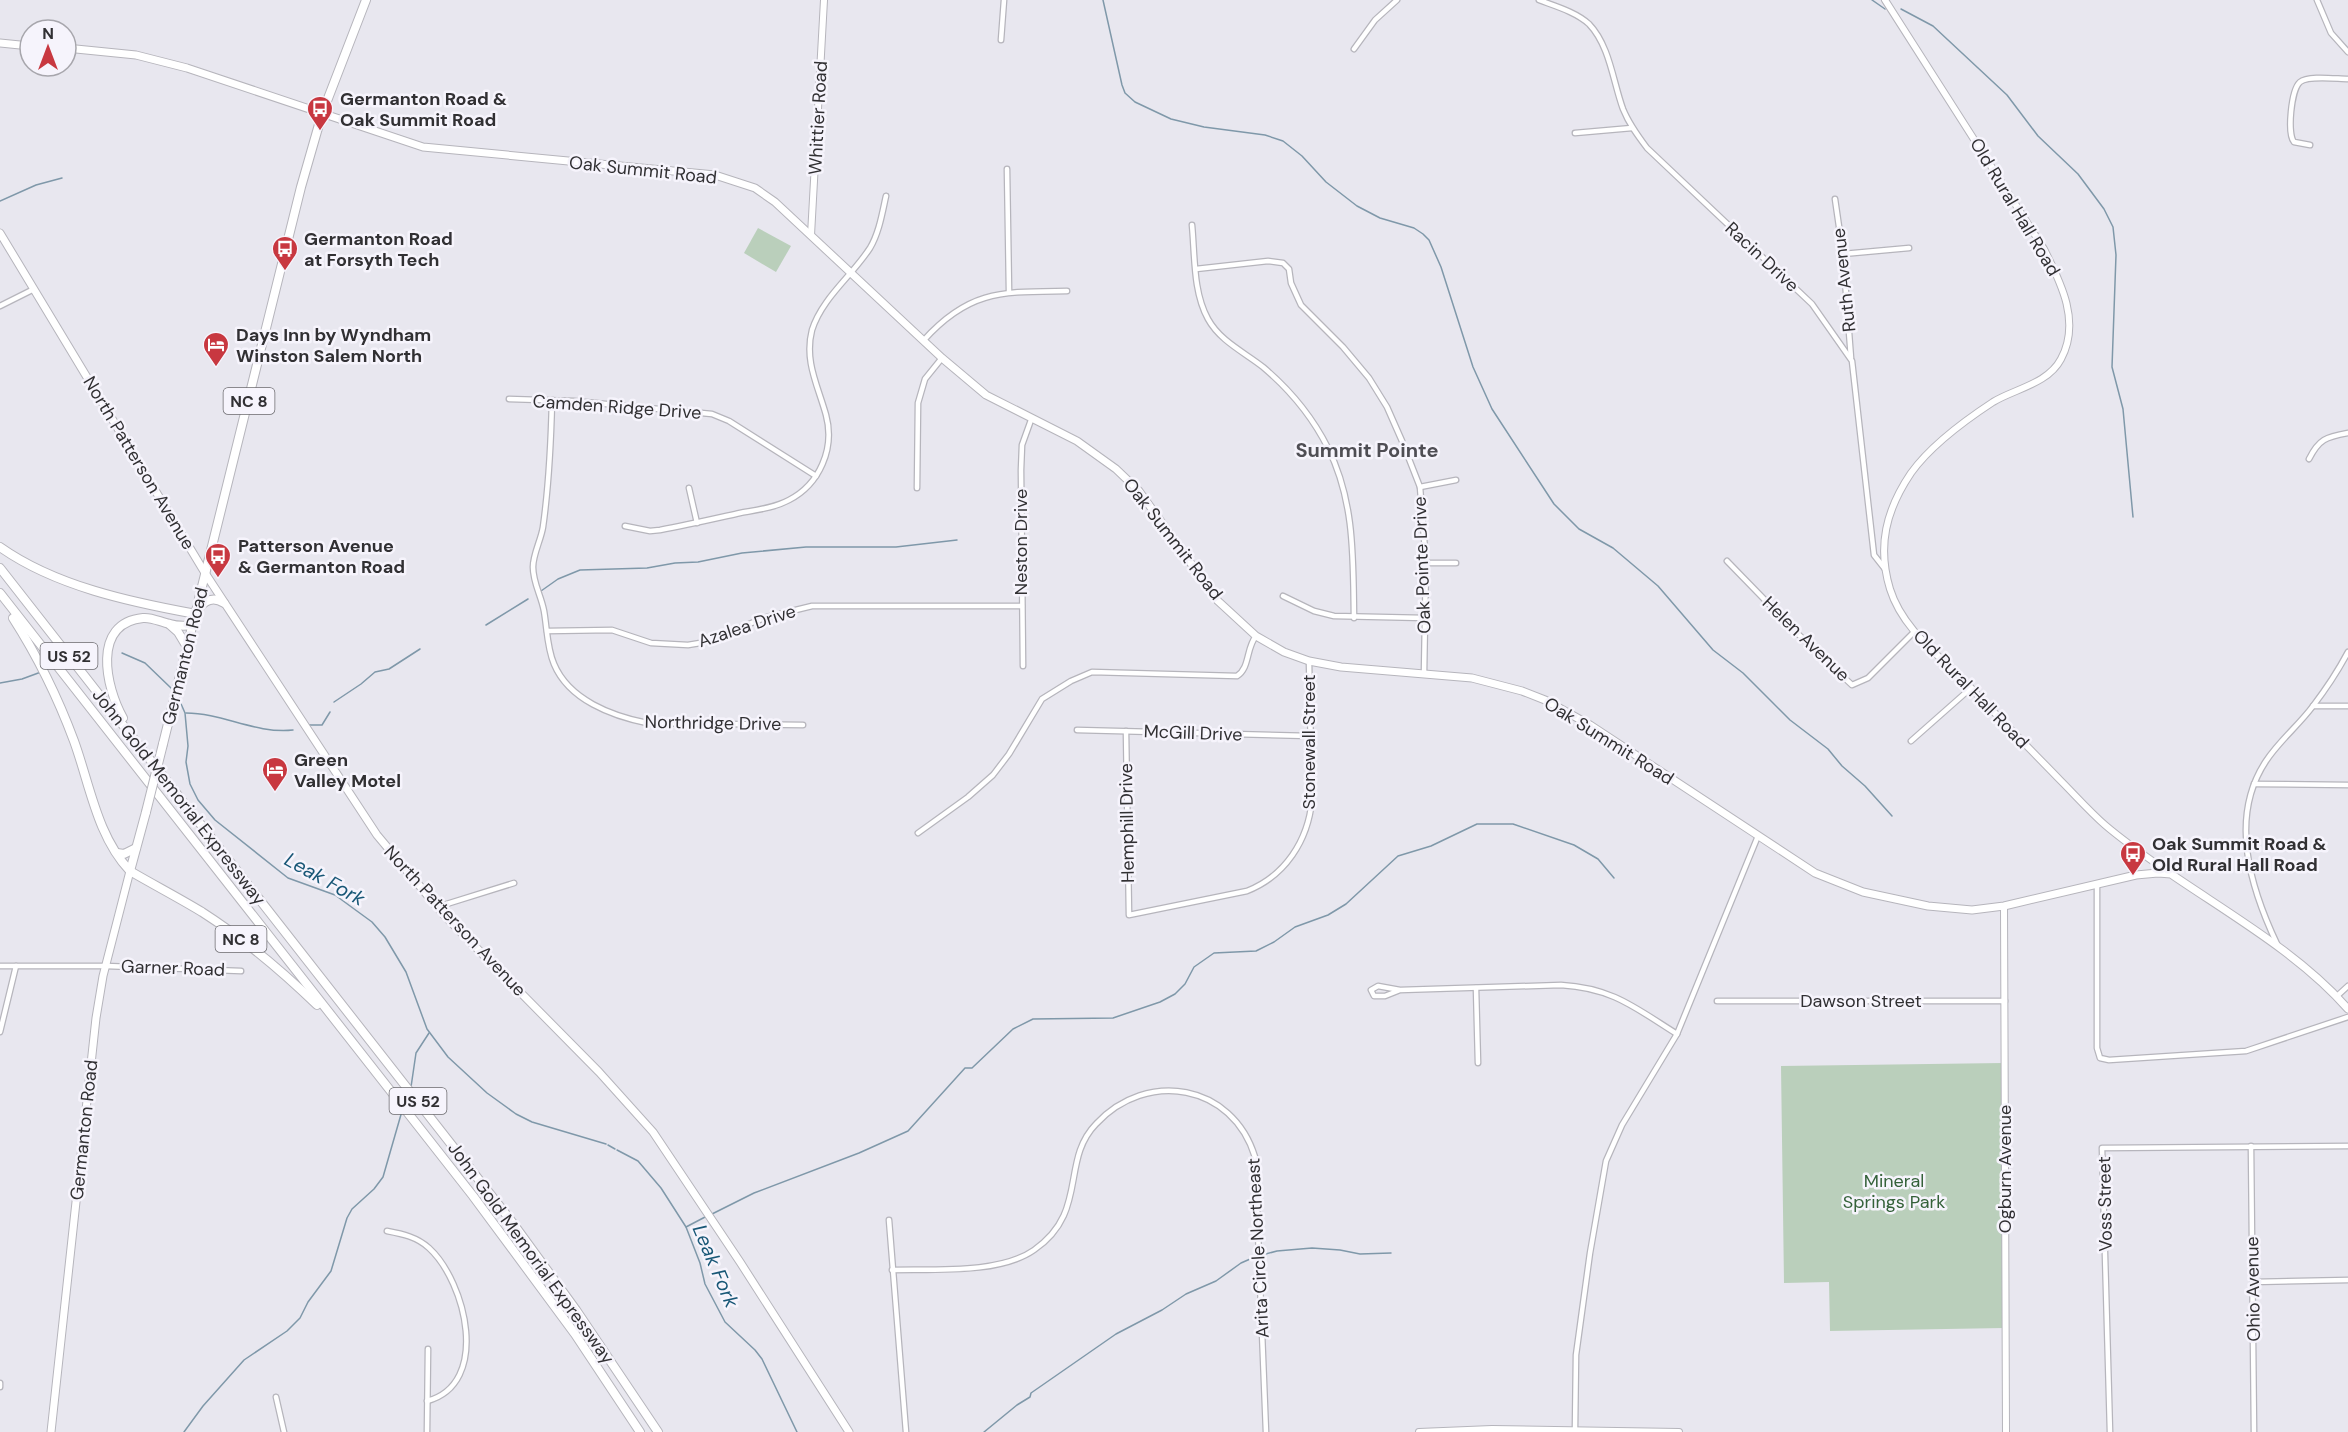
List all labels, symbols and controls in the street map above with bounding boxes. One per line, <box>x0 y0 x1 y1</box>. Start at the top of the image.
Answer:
north arrow <box>18 18 78 78</box>
text: N <box>42 23 54 44</box>
street label: Whittier Road <box>803 60 833 176</box>
place label: Germanton Road & Oak Summit Road <box>340 87 507 132</box>
bus stop icon: Germanton Road & Oak Summit Road <box>305 94 335 132</box>
street label: Old Rural Hall Road <box>1964 134 2066 280</box>
street label: Oak Summit Road <box>568 150 718 190</box>
street label: Racin Drive <box>1720 217 1804 297</box>
place label: Germanton Road at Forsyth Tech <box>304 227 453 272</box>
street label: Ruth Avenue <box>1827 227 1861 333</box>
bus stop icon: Germanton Road at Forsyth Tech <box>270 234 300 272</box>
place label: Days Inn by Wyndham Winston Salem North <box>236 323 431 368</box>
hotel icon: Days Inn by Wyndham Winston Salem North <box>201 330 231 368</box>
street label: North Patterson Avenue <box>78 372 200 554</box>
road number: NC 8 <box>224 388 274 414</box>
street label: Camden Ridge Drive <box>532 389 702 425</box>
district label: Summit Pointe <box>1295 437 1439 463</box>
street label: Oak Summit Road <box>1118 473 1228 605</box>
street label: Neston Drive <box>1009 489 1033 595</box>
street label: Oak Pointe Drive <box>1408 496 1436 634</box>
place label: Patterson Avenue & Germanton Road <box>238 534 405 579</box>
bus stop icon: Patterson Avenue & Germanton Road <box>203 541 233 579</box>
street label: Germanton Road <box>156 585 214 727</box>
street label: Helen Avenue <box>1757 591 1855 687</box>
street label: Azalea Drive <box>695 599 799 653</box>
street label: Old Rural Hall Road <box>1908 624 2034 754</box>
road number: US 52 <box>40 643 98 669</box>
street label: Stonewall Street <box>1297 674 1321 810</box>
street label: John Gold Memorial Expressway <box>87 684 271 910</box>
street label: Oak Summit Road <box>1540 691 1678 791</box>
street label: Northridge Drive <box>644 710 782 736</box>
street label: McGill Drive <box>1143 719 1243 747</box>
place label: Green Valley Motel <box>294 748 401 793</box>
hotel icon: Green Valley Motel <box>260 755 290 793</box>
street label: Hemphill Drive <box>1114 763 1140 883</box>
place label: Oak Summit Road & Old Rural Hall Road <box>2152 832 2327 877</box>
bus stop icon: Oak Summit Road & Old Rural Hall Road <box>2118 839 2148 877</box>
street label: North Patterson Avenue <box>379 840 531 1002</box>
water label: Leak Fork <box>280 846 370 912</box>
road number: NC 8 <box>216 926 266 952</box>
street label: Garner Road <box>121 954 225 982</box>
street label: Dawson Street <box>1800 989 1922 1013</box>
street label: Germanton Road <box>65 1059 103 1201</box>
road number: US 52 <box>390 1088 446 1114</box>
street label: Ogburn Avenue <box>1993 1105 2017 1233</box>
street label: John Gold Memorial Expressway <box>442 1137 620 1369</box>
street label: Voss Street <box>2092 1156 2118 1252</box>
street label: Arita Circle Northeast <box>1241 1157 1275 1339</box>
park label: Mineral Springs Park <box>1843 1169 1945 1214</box>
water label: Leak Fork <box>687 1220 745 1312</box>
street label: Ohio Avenue <box>2240 1236 2266 1342</box>

